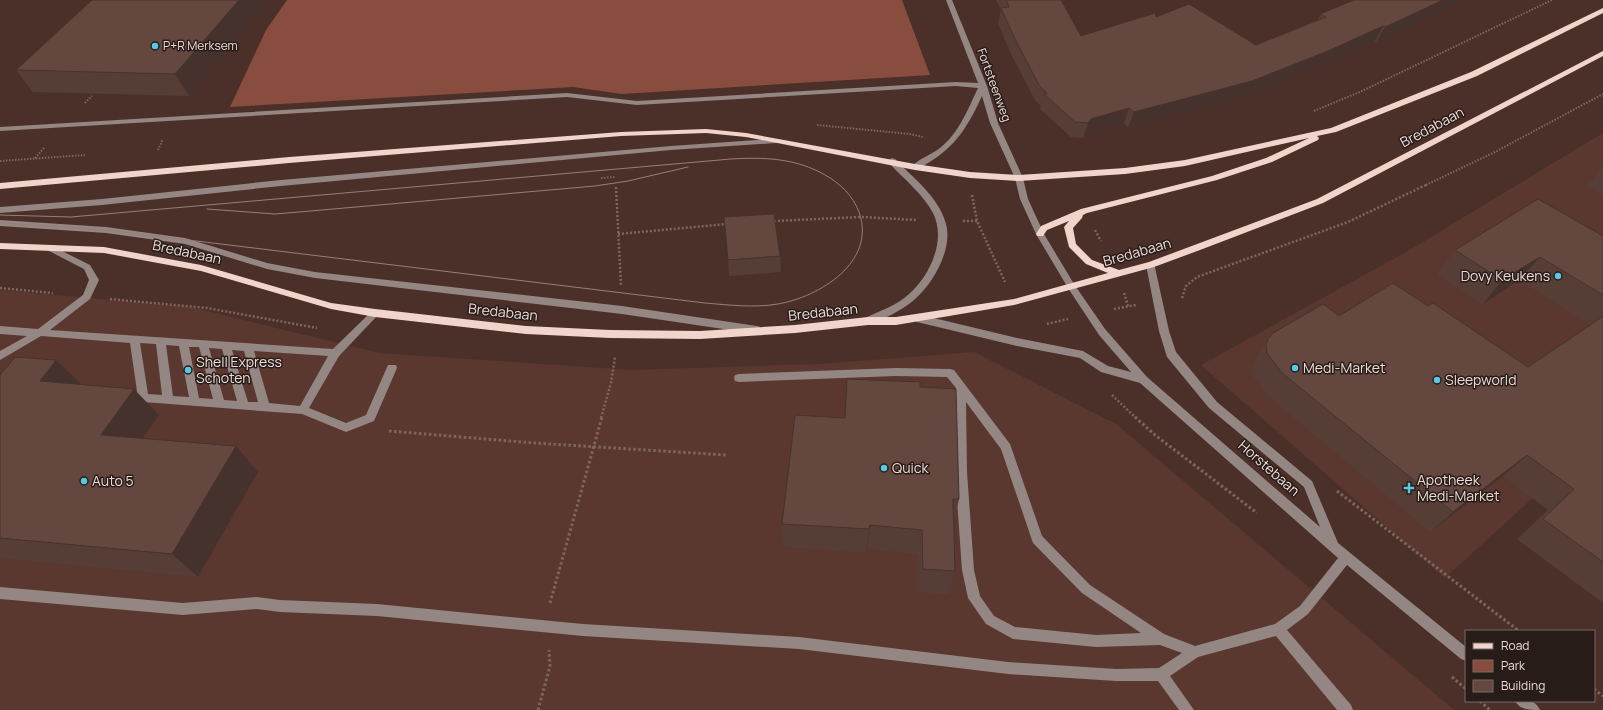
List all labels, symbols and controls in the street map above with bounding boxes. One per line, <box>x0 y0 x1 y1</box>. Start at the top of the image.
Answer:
place label: P+R Merksem <box>163 37 238 54</box>
marker: P+R Merksem <box>150 41 160 51</box>
street label: Fortsteenweg <box>973 46 1016 124</box>
street label: Bredabaan <box>1396 102 1467 151</box>
street label: Bredabaan <box>1101 233 1173 270</box>
street label: Bredabaan <box>151 235 223 268</box>
place label: Dovy Keukens <box>1461 266 1550 285</box>
marker: Dovy Keukens <box>1553 271 1563 281</box>
street label: Bredabaan <box>467 298 539 325</box>
street label: Bredabaan <box>787 298 859 325</box>
place label: Shell Express Schoten <box>196 352 282 387</box>
place label: Medi-Market <box>1303 358 1386 377</box>
marker: Medi-Market <box>1290 363 1300 373</box>
marker: Shell Express Schoten <box>183 365 193 375</box>
place label: Sleepworld <box>1445 370 1516 389</box>
marker: Sleepworld <box>1432 375 1442 385</box>
street label: Horstebaan <box>1235 436 1304 500</box>
place label: Quick <box>892 458 929 477</box>
marker: Quick <box>879 463 889 473</box>
place label: Apotheek Medi-Market <box>1417 470 1500 505</box>
place label: Auto 5 <box>92 471 134 490</box>
marker: Auto 5 <box>79 476 89 486</box>
marker: Apotheek Medi-Market <box>1404 483 1414 493</box>
legend <box>1465 630 1595 702</box>
text: Road <box>1501 637 1529 654</box>
text: Park <box>1501 657 1526 674</box>
text: Building <box>1501 677 1545 694</box>

